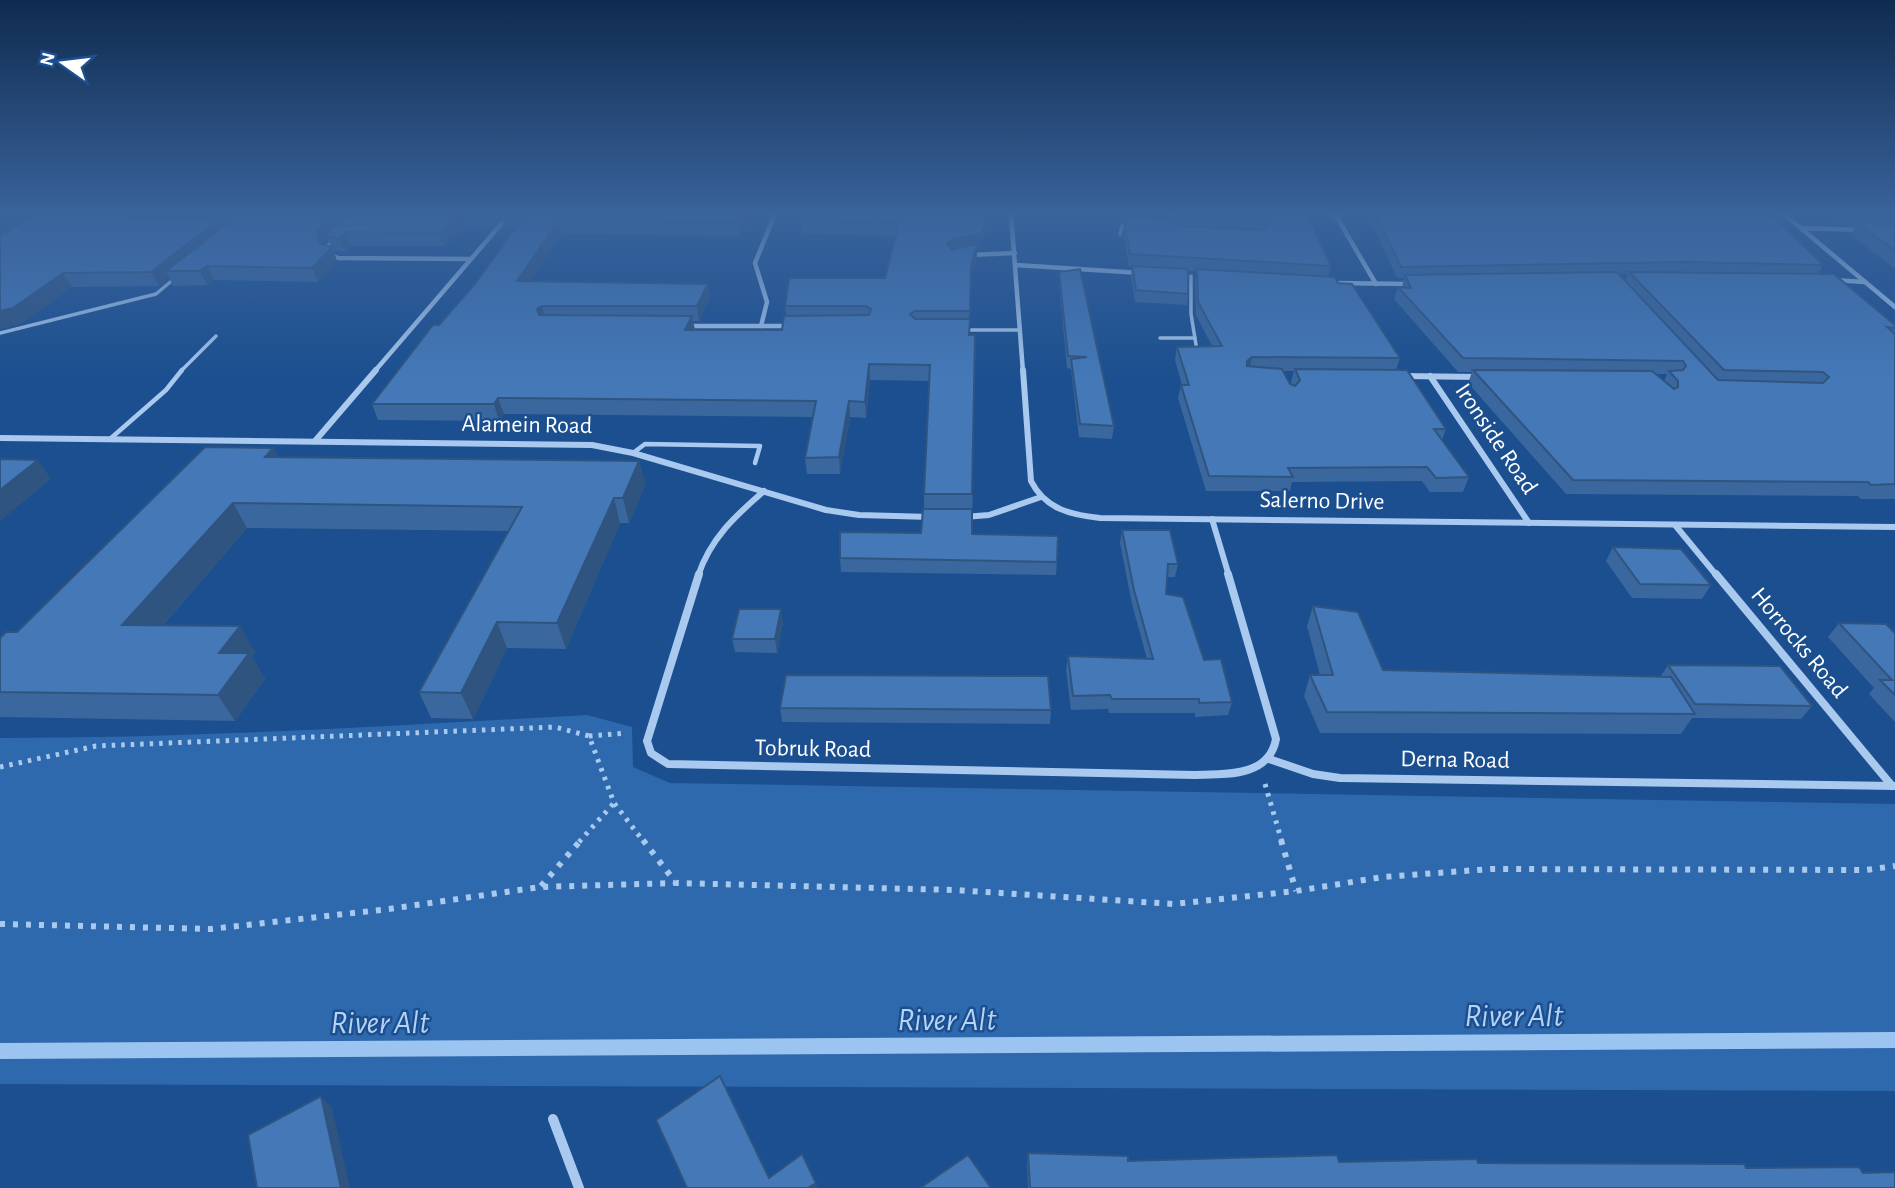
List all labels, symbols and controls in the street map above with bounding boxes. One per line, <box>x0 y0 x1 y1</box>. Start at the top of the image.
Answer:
north arrow <box>28 28 98 98</box>
text: N <box>37 51 59 68</box>
street label: Ironside Road <box>1450 379 1542 499</box>
street label: Alamein Road <box>461 412 593 438</box>
street label: Salerno Drive <box>1259 488 1385 514</box>
street label: Horrocks Road <box>1746 583 1852 703</box>
street label: Tobruk Road <box>754 736 872 762</box>
street label: Derna Road <box>1400 747 1510 773</box>
water label: River Alt <box>1464 1000 1564 1032</box>
water label: River Alt <box>897 1004 997 1036</box>
water label: River Alt <box>330 1007 430 1039</box>

